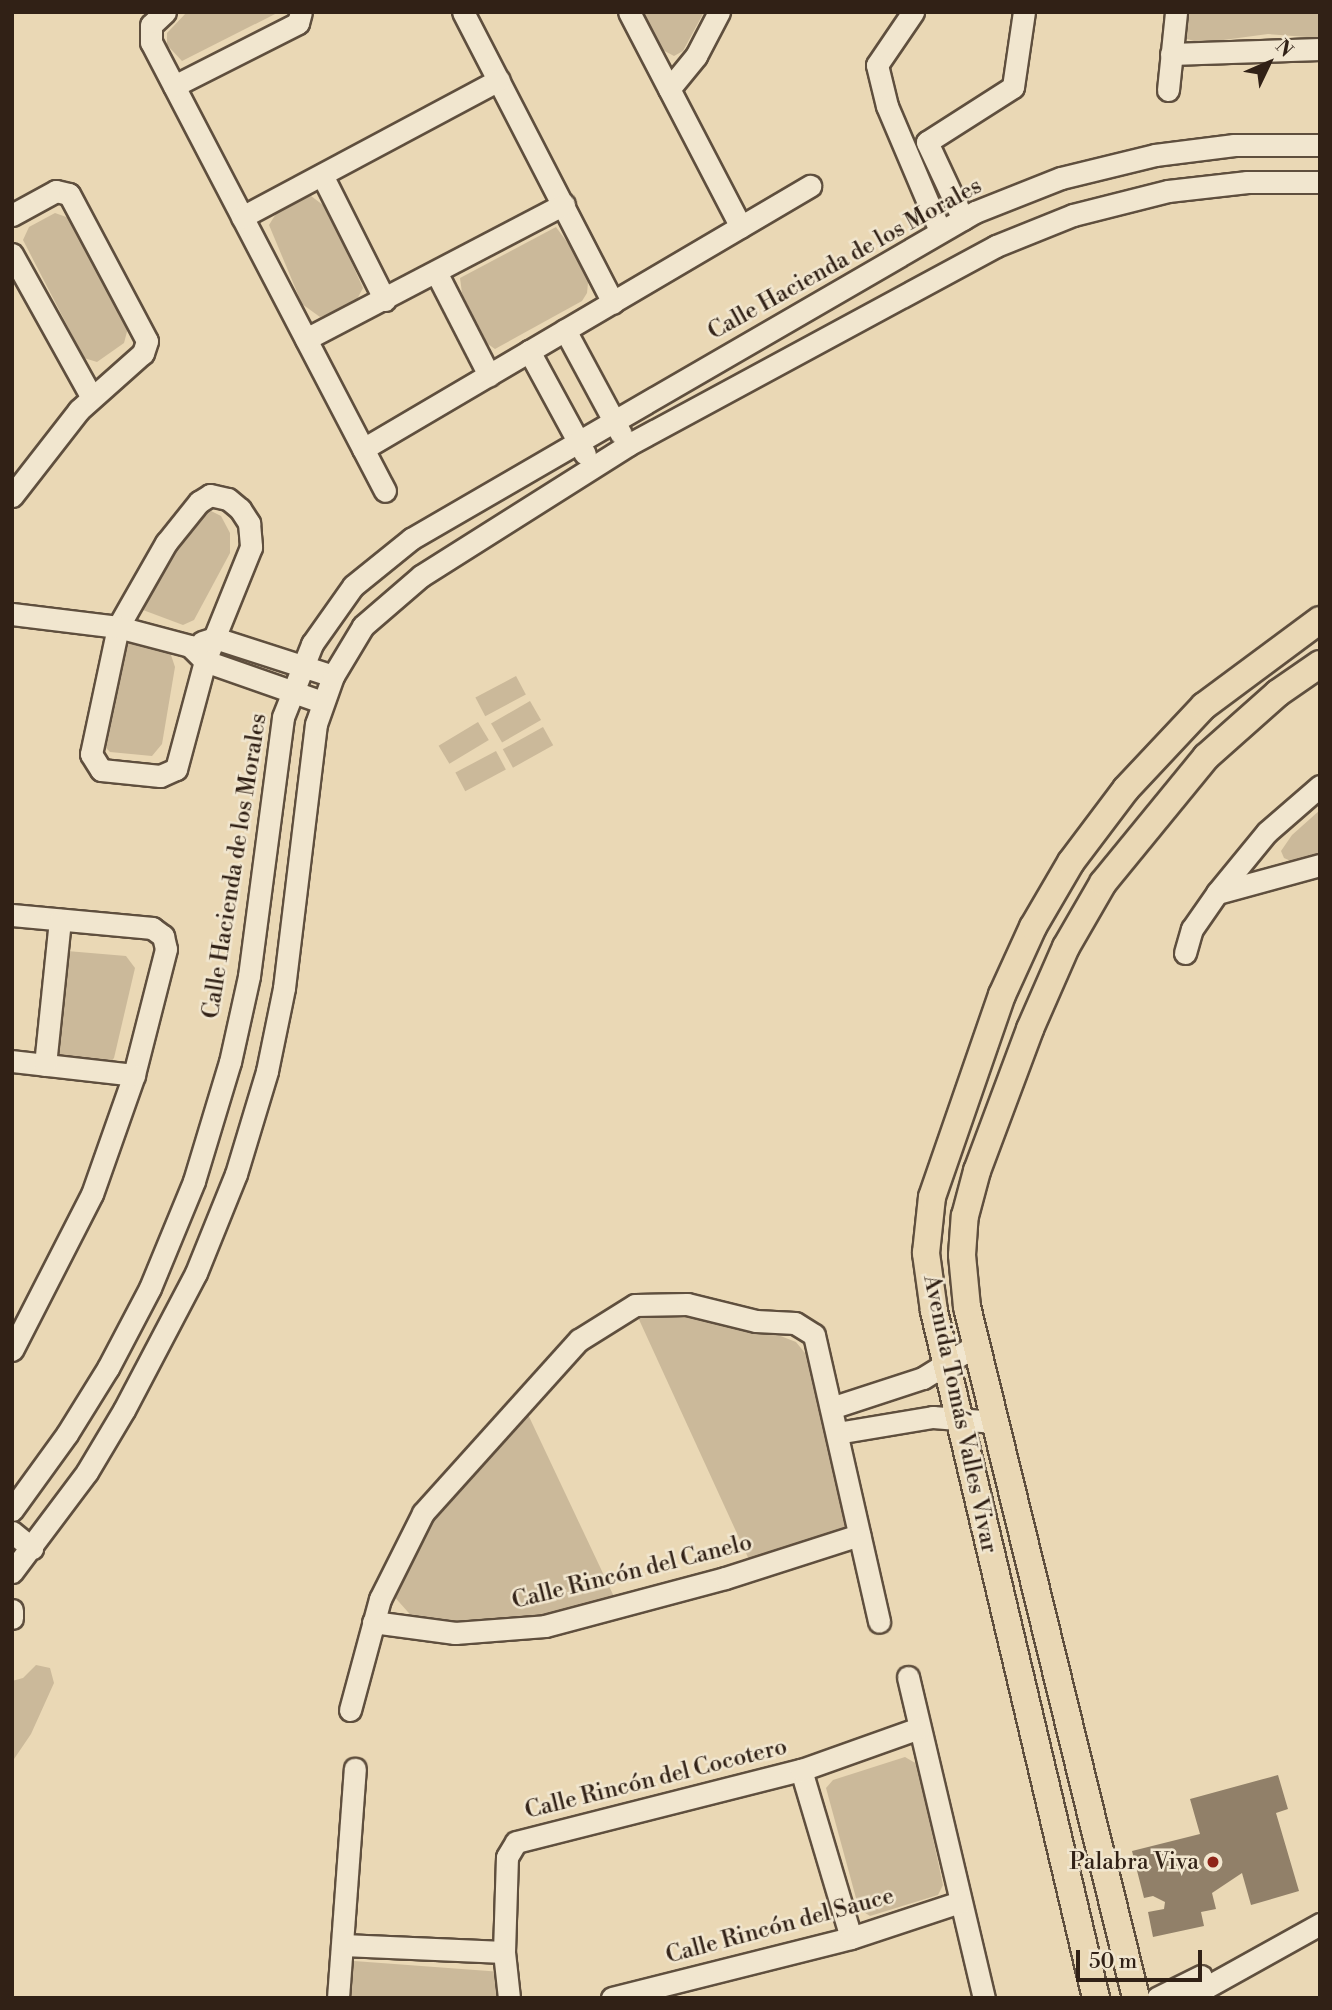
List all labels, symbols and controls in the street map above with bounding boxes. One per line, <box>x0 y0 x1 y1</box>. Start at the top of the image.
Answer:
north arrow <box>1234 28 1304 98</box>
text: N <box>1270 35 1298 62</box>
street label: Calle Hacienda de los Morales <box>703 172 987 346</box>
street label: Calle Hacienda de los Morales <box>197 711 273 1021</box>
street label: Avenida Tomás Valles Vivar <box>917 1272 1003 1556</box>
street label: Calle Rincón del Canelo <box>509 1529 755 1615</box>
street label: Calle Rincón del Cocotero <box>522 1733 790 1825</box>
place label: Palabra Viva <box>1069 1848 1199 1876</box>
marker: Palabra Viva <box>1205 1854 1221 1870</box>
street label: Calle Rincón del Sauce <box>663 1882 897 1970</box>
scale bar <box>1080 1937 1206 1981</box>
text: 50 m <box>1089 1949 1137 1975</box>

